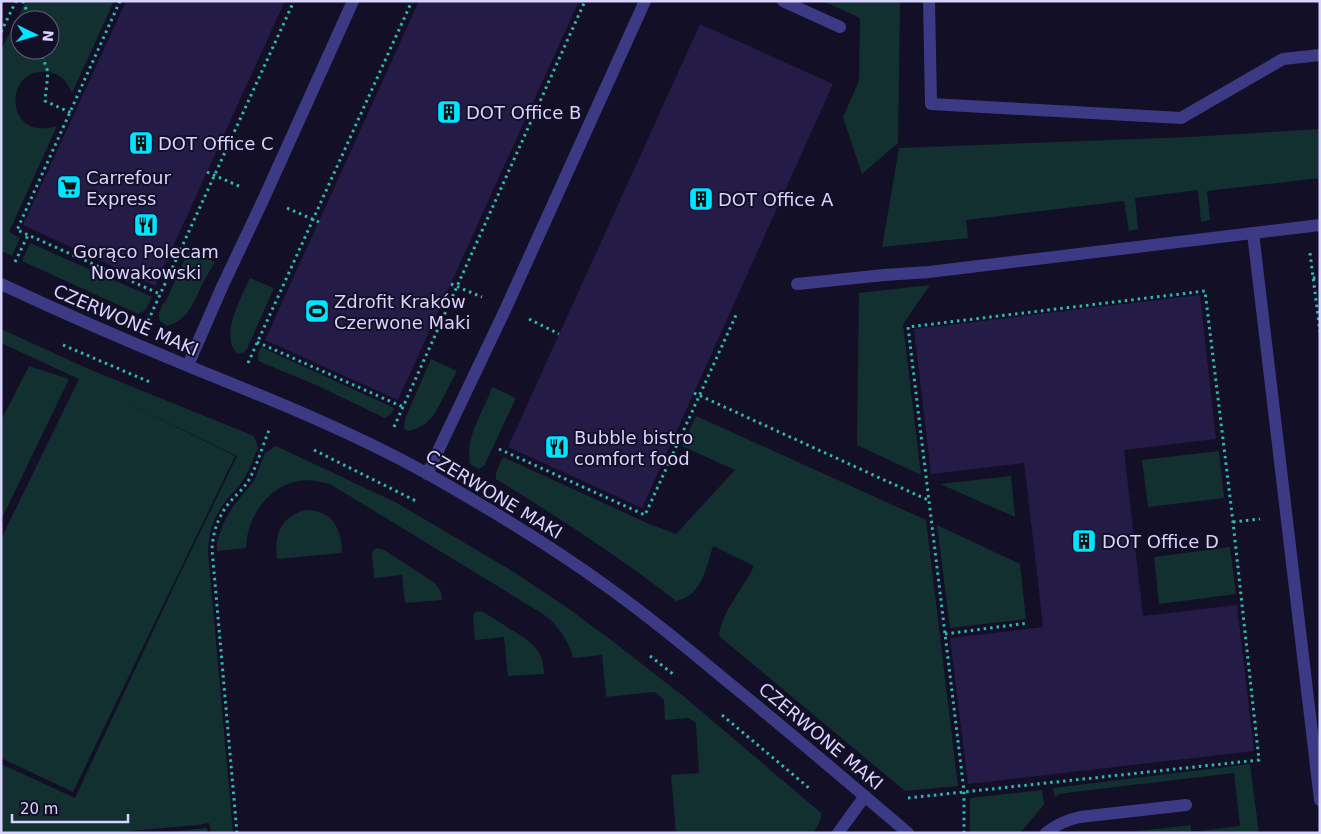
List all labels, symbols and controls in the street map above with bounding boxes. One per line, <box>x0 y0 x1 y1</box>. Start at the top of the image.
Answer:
north arrow <box>10 10 60 60</box>
text: N <box>39 30 56 43</box>
building icon: DOT Office B <box>436 99 462 125</box>
place label: DOT Office B <box>466 102 581 123</box>
building icon: DOT Office C <box>128 130 154 156</box>
place label: DOT Office C <box>158 133 274 154</box>
place label: Carrefour Express <box>86 167 172 209</box>
supermarket icon: Carrefour Express <box>56 174 82 200</box>
building icon: DOT Office A <box>688 186 714 212</box>
place label: DOT Office A <box>718 189 834 210</box>
restaurant icon: Gorąco Polecam Nowakowski <box>133 212 159 238</box>
place label: Gorąco Polecam Nowakowski <box>73 241 219 283</box>
street label: CZERWONE MAKI <box>50 280 202 360</box>
place label: Zdrofit Kraków Czerwone Maki <box>334 291 470 333</box>
sports icon: Zdrofit Kraków Czerwone Maki <box>304 298 330 324</box>
place label: Bubble bistro comfort food <box>574 427 693 469</box>
restaurant icon: Bubble bistro comfort food <box>544 434 570 460</box>
street label: CZERWONE MAKI <box>422 445 566 543</box>
building icon: DOT Office D <box>1071 528 1097 554</box>
place label: DOT Office D <box>1102 531 1219 552</box>
street label: CZERWONE MAKI <box>755 678 887 794</box>
scale bar <box>12 792 129 824</box>
text: 20 m <box>20 800 58 818</box>

